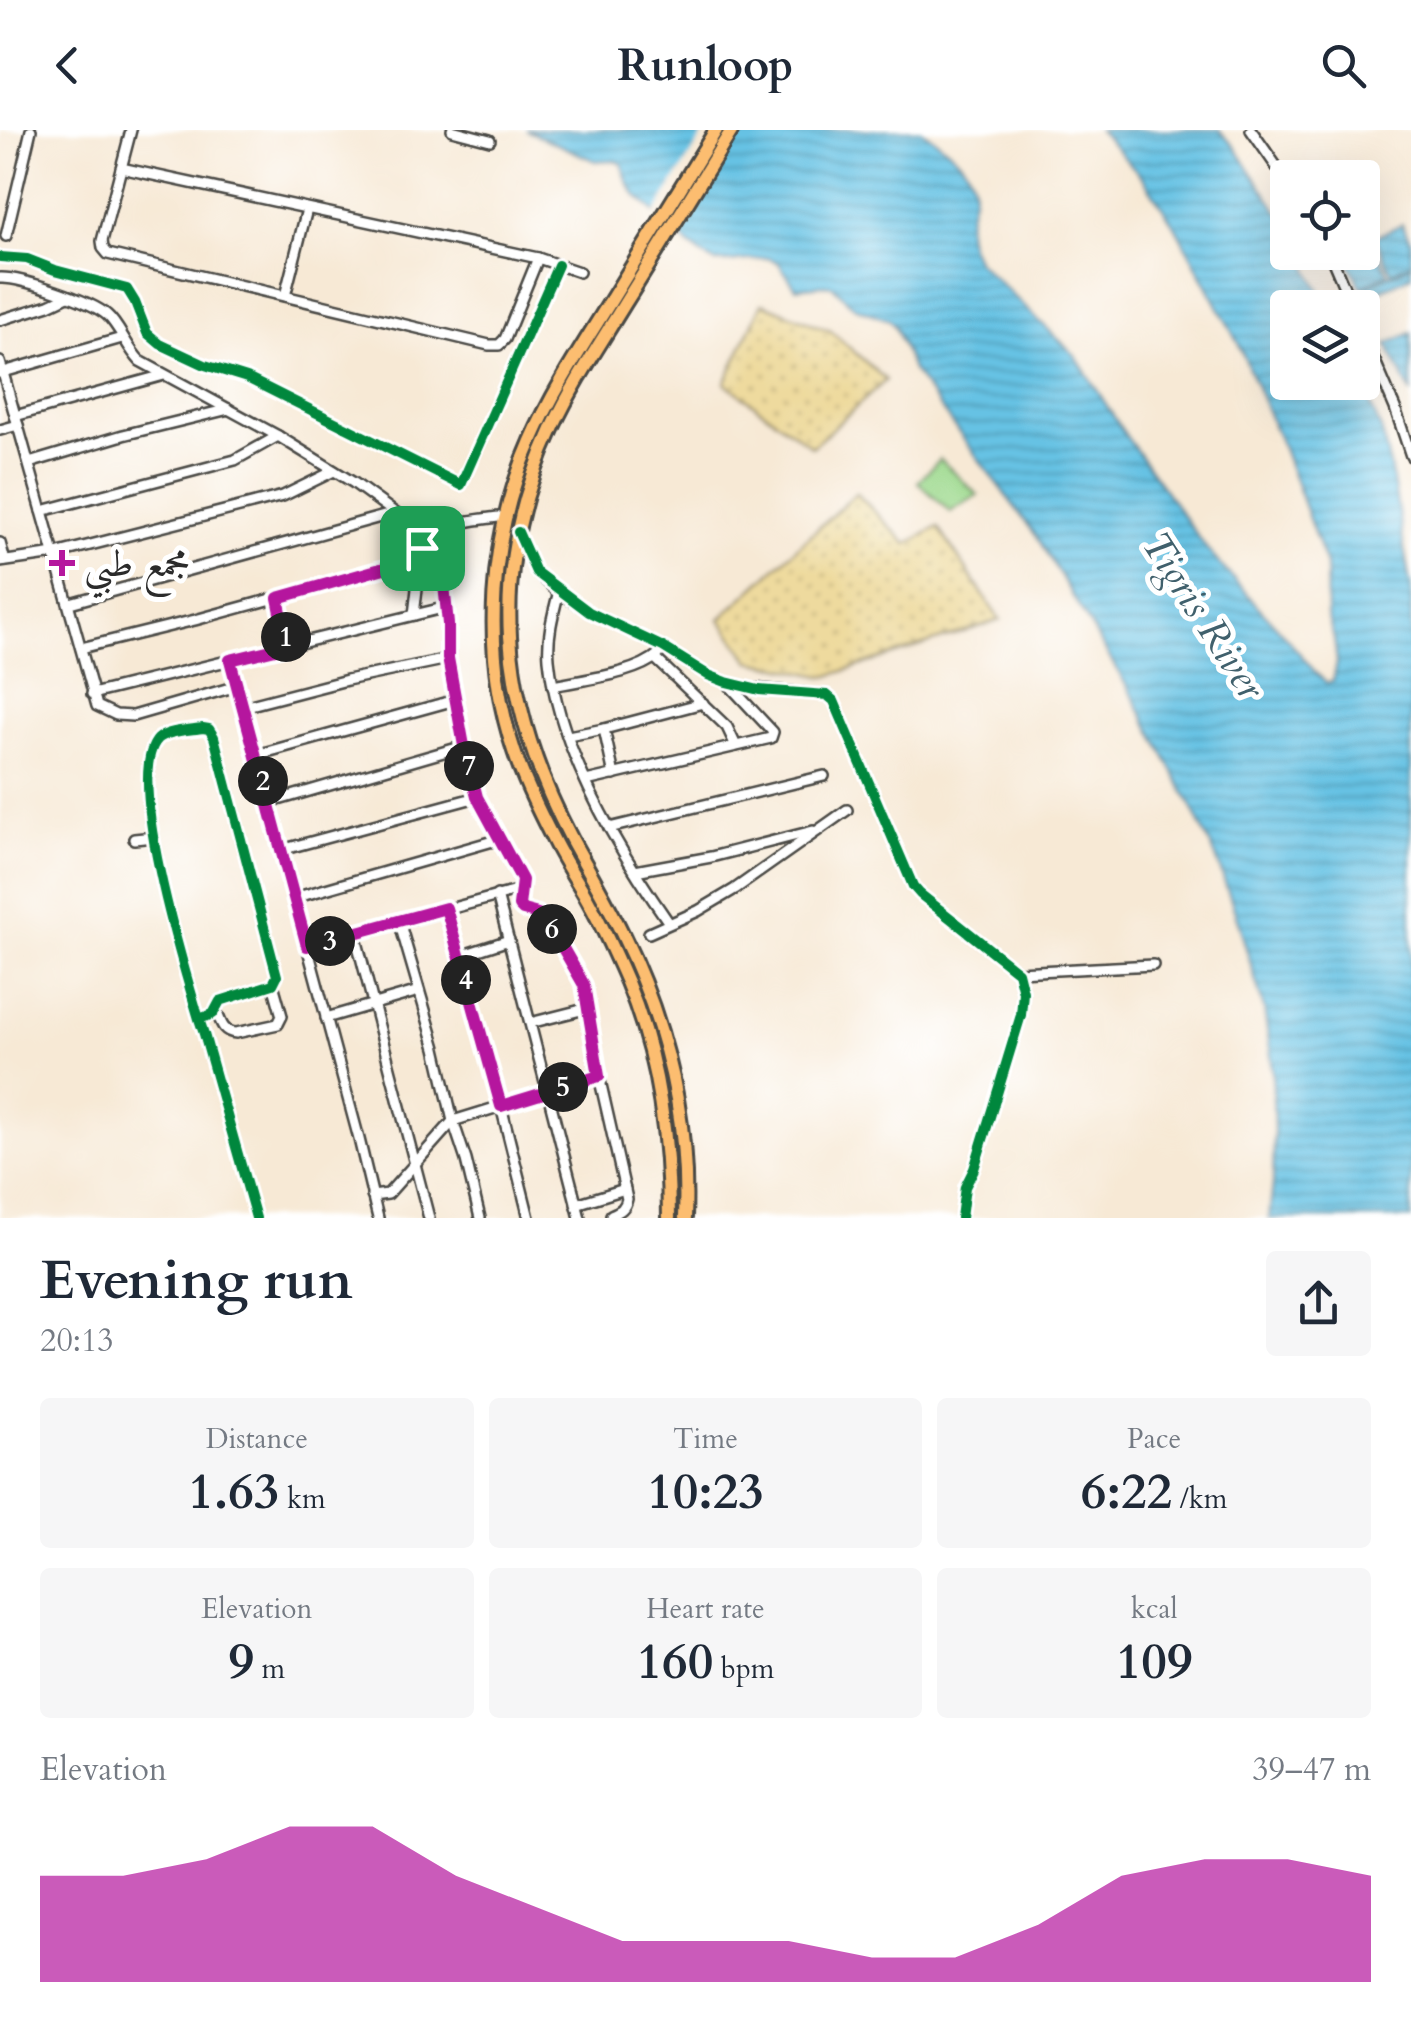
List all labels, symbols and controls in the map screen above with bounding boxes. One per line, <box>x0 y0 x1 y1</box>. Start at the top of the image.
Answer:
text: Runloop <box>617 35 794 96</box>
icon: back <box>40 38 95 93</box>
icon: search <box>1316 38 1371 93</box>
map controls <box>1270 160 1380 400</box>
button: locate <box>1270 160 1380 270</box>
button: layers <box>1270 290 1380 400</box>
pin <box>380 506 465 591</box>
icon: arrive <box>395 521 450 576</box>
water label: Tigris River <box>1128 521 1278 712</box>
place label: مجمع طبي <box>84 538 190 599</box>
marker: مجمع طبي <box>49 550 75 576</box>
pin: 1 <box>261 612 311 662</box>
text: 1 <box>279 618 293 656</box>
pin: 7 <box>444 741 494 791</box>
text: 7 <box>462 747 476 785</box>
pin: 2 <box>238 756 288 806</box>
text: 2 <box>256 762 270 800</box>
pin: 6 <box>527 904 577 954</box>
text: 6 <box>545 910 559 948</box>
pin: 3 <box>305 916 355 966</box>
text: 3 <box>323 922 337 960</box>
pin: 4 <box>441 955 491 1005</box>
text: 4 <box>459 961 473 999</box>
pin: 5 <box>538 1062 588 1112</box>
text: 5 <box>556 1068 570 1106</box>
text: Evening run <box>40 1244 353 1318</box>
button: share <box>1266 1251 1371 1356</box>
text: 20:13 <box>40 1319 114 1363</box>
text: Distance <box>206 1420 308 1458</box>
text: Time <box>673 1420 738 1458</box>
text: Pace <box>1127 1420 1181 1458</box>
text: 1.63 <box>188 1458 279 1526</box>
text: 10:23 <box>647 1458 764 1526</box>
text: 6:22 <box>1081 1458 1172 1526</box>
text: km <box>279 1480 326 1518</box>
text: /km <box>1172 1480 1227 1518</box>
text: Elevation <box>201 1590 312 1628</box>
text: Heart rate <box>646 1590 765 1628</box>
text: kcal <box>1131 1590 1178 1628</box>
text: 9 <box>228 1628 254 1696</box>
text: 160 <box>637 1628 713 1696</box>
text: 109 <box>1116 1628 1193 1696</box>
text: m <box>254 1650 285 1688</box>
text: bpm <box>713 1650 774 1688</box>
text: Elevation <box>40 1748 167 1792</box>
text: 39–47 m <box>1252 1748 1371 1792</box>

